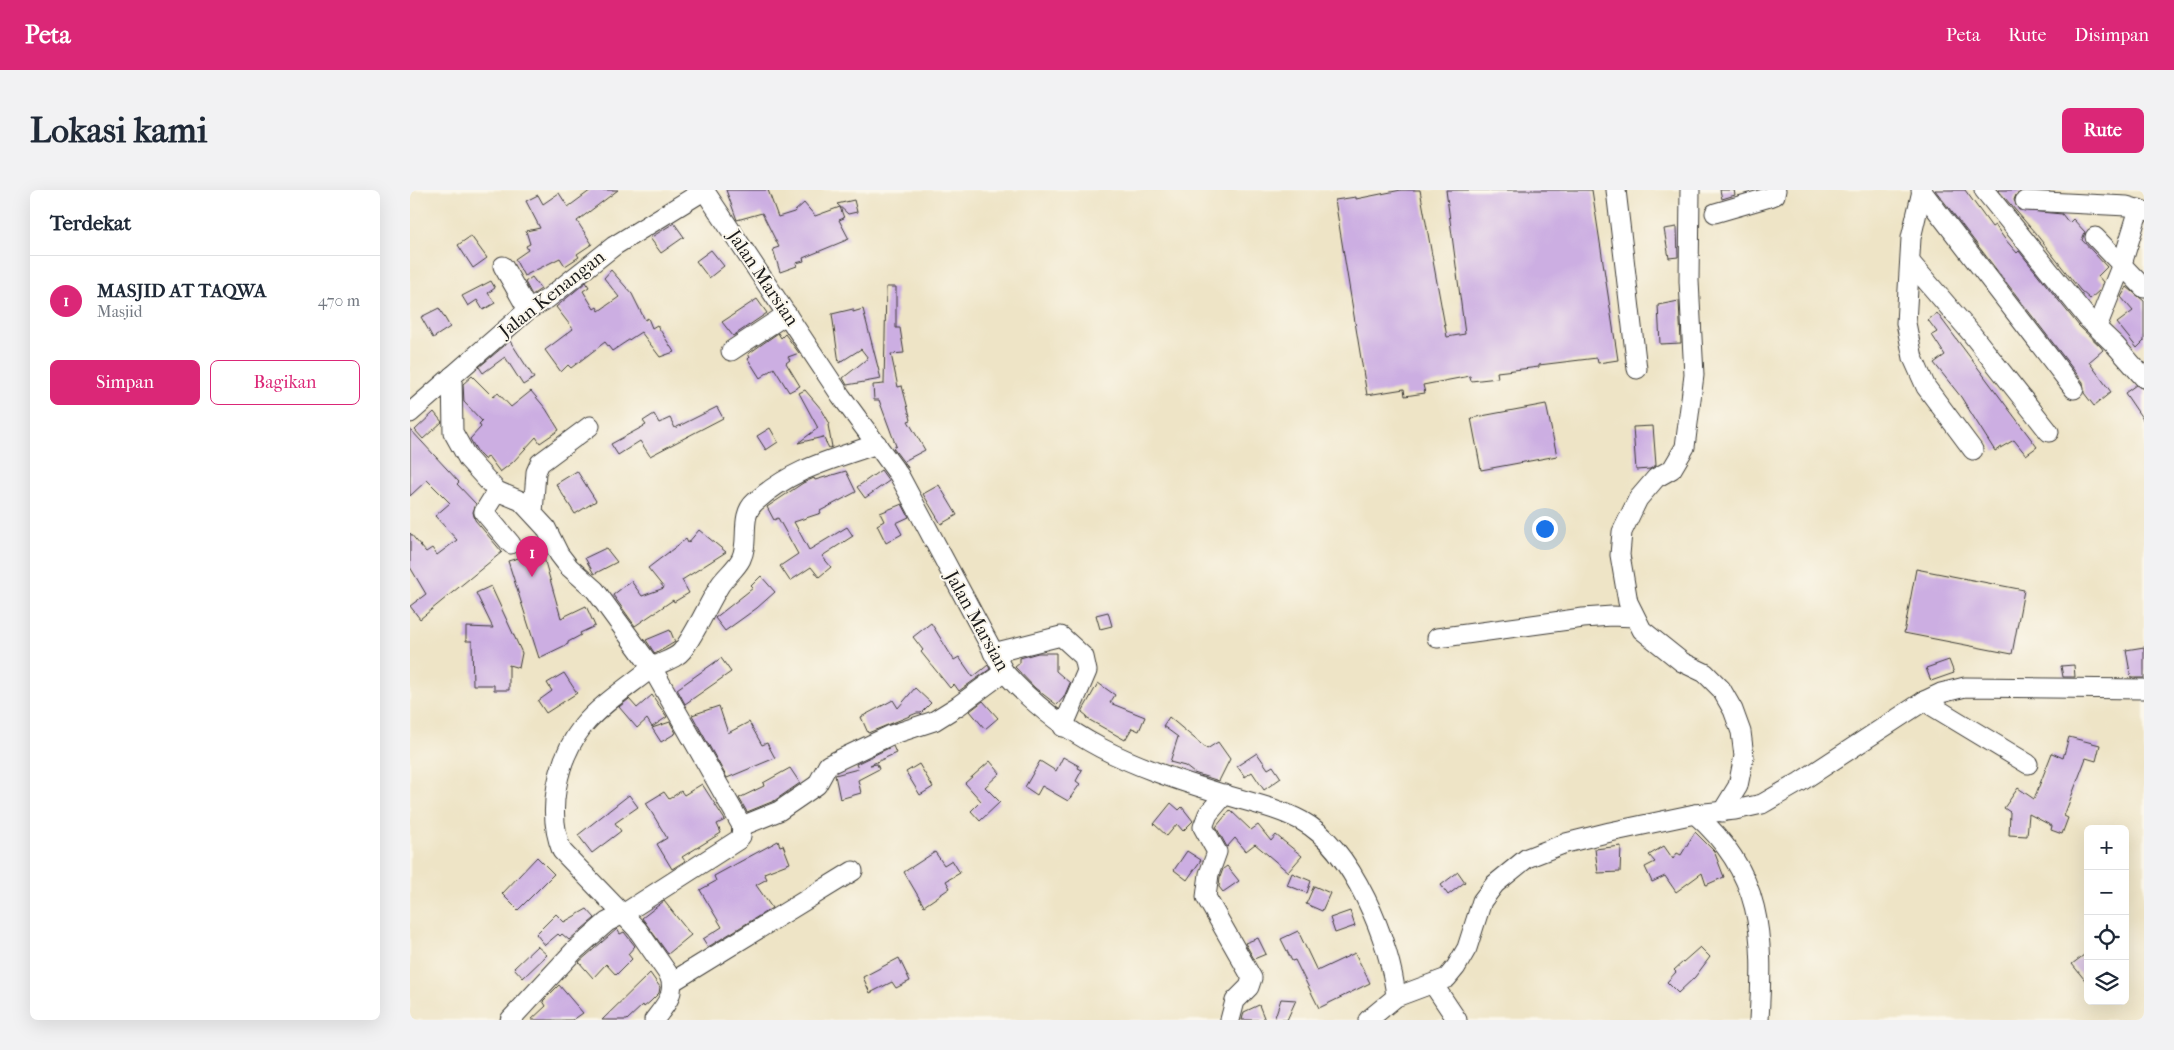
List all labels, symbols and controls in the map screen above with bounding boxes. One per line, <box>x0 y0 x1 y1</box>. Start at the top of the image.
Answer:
text: Peta <box>25 21 70 49</box>
text: Peta <box>1946 25 1980 46</box>
text: Rute <box>2008 25 2046 46</box>
text: Disimpan <box>2074 25 2149 46</box>
button: Rute <box>2062 108 2144 153</box>
text: Lokasi kami <box>30 110 207 151</box>
text: Terdekat <box>50 211 131 235</box>
street label: Jalan Marsian <box>722 224 803 330</box>
street label: Jalan Kenangan <box>493 246 609 343</box>
text: MASJID AT TAQWA <box>97 280 266 302</box>
text: 1 <box>63 291 69 310</box>
text: 470 m <box>318 291 360 310</box>
text: Masjid <box>97 302 142 321</box>
button: Simpan <box>50 360 200 405</box>
button: Bagikan <box>210 360 360 405</box>
your location <box>1532 516 1558 542</box>
pin: 1 <box>516 536 548 577</box>
street label: Jalan Marsian <box>939 565 1014 675</box>
map controls <box>2084 825 2129 1005</box>
button: + <box>2084 825 2129 870</box>
button: − <box>2084 870 2129 915</box>
button: locate <box>2084 915 2129 960</box>
button: layers <box>2084 960 2129 1005</box>

